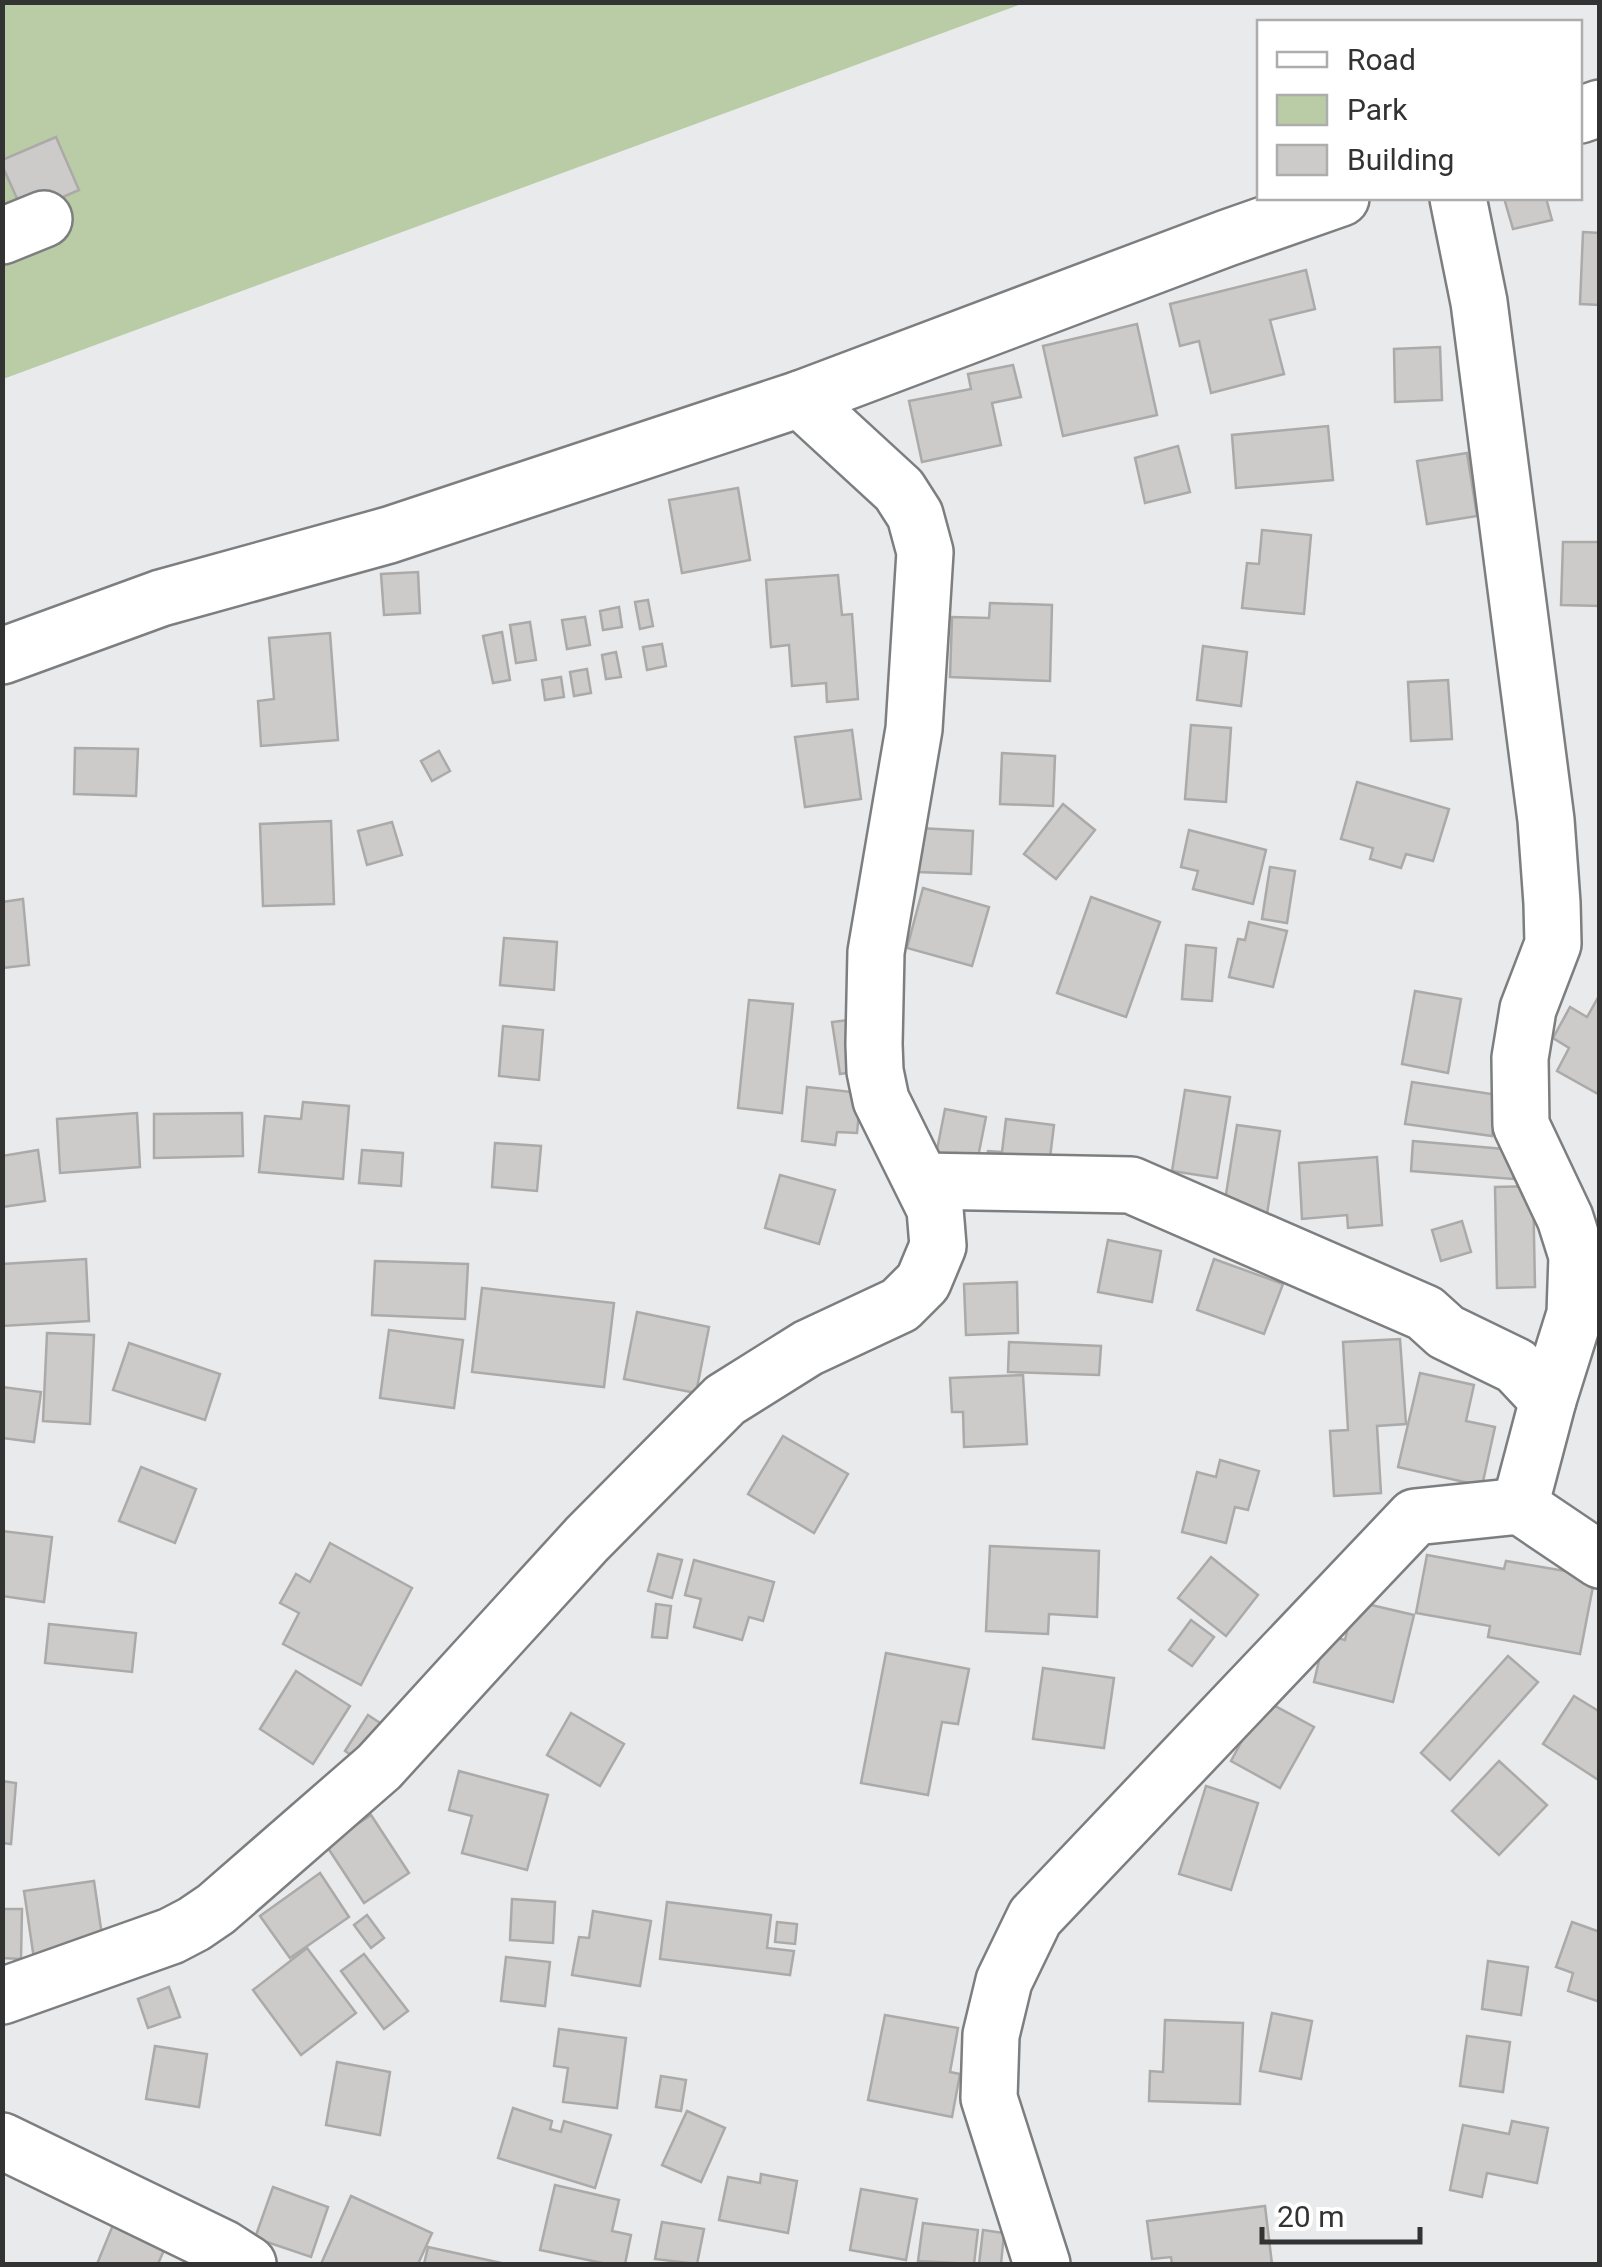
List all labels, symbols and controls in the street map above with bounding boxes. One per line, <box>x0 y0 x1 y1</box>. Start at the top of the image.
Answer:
legend <box>1257 20 1582 200</box>
text: Road <box>1347 42 1416 77</box>
text: Park <box>1347 92 1408 127</box>
text: Building <box>1347 142 1454 177</box>
scale bar <box>1262 2182 1420 2244</box>
text: 20 m <box>1277 2199 1344 2234</box>

